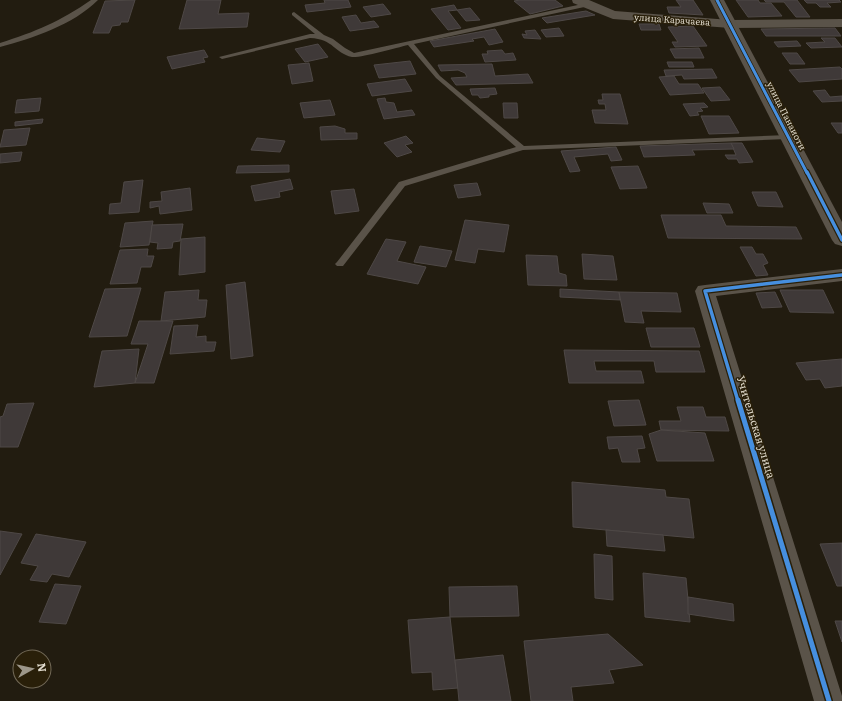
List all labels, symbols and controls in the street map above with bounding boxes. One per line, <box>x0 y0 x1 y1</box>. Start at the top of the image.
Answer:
street label: улица Карачаева <box>634 9 711 29</box>
street label: улица Панаиоти <box>763 79 810 152</box>
street label: Учительская улица <box>734 373 780 480</box>
north arrow <box>12 649 52 689</box>
text: N <box>34 662 51 673</box>

